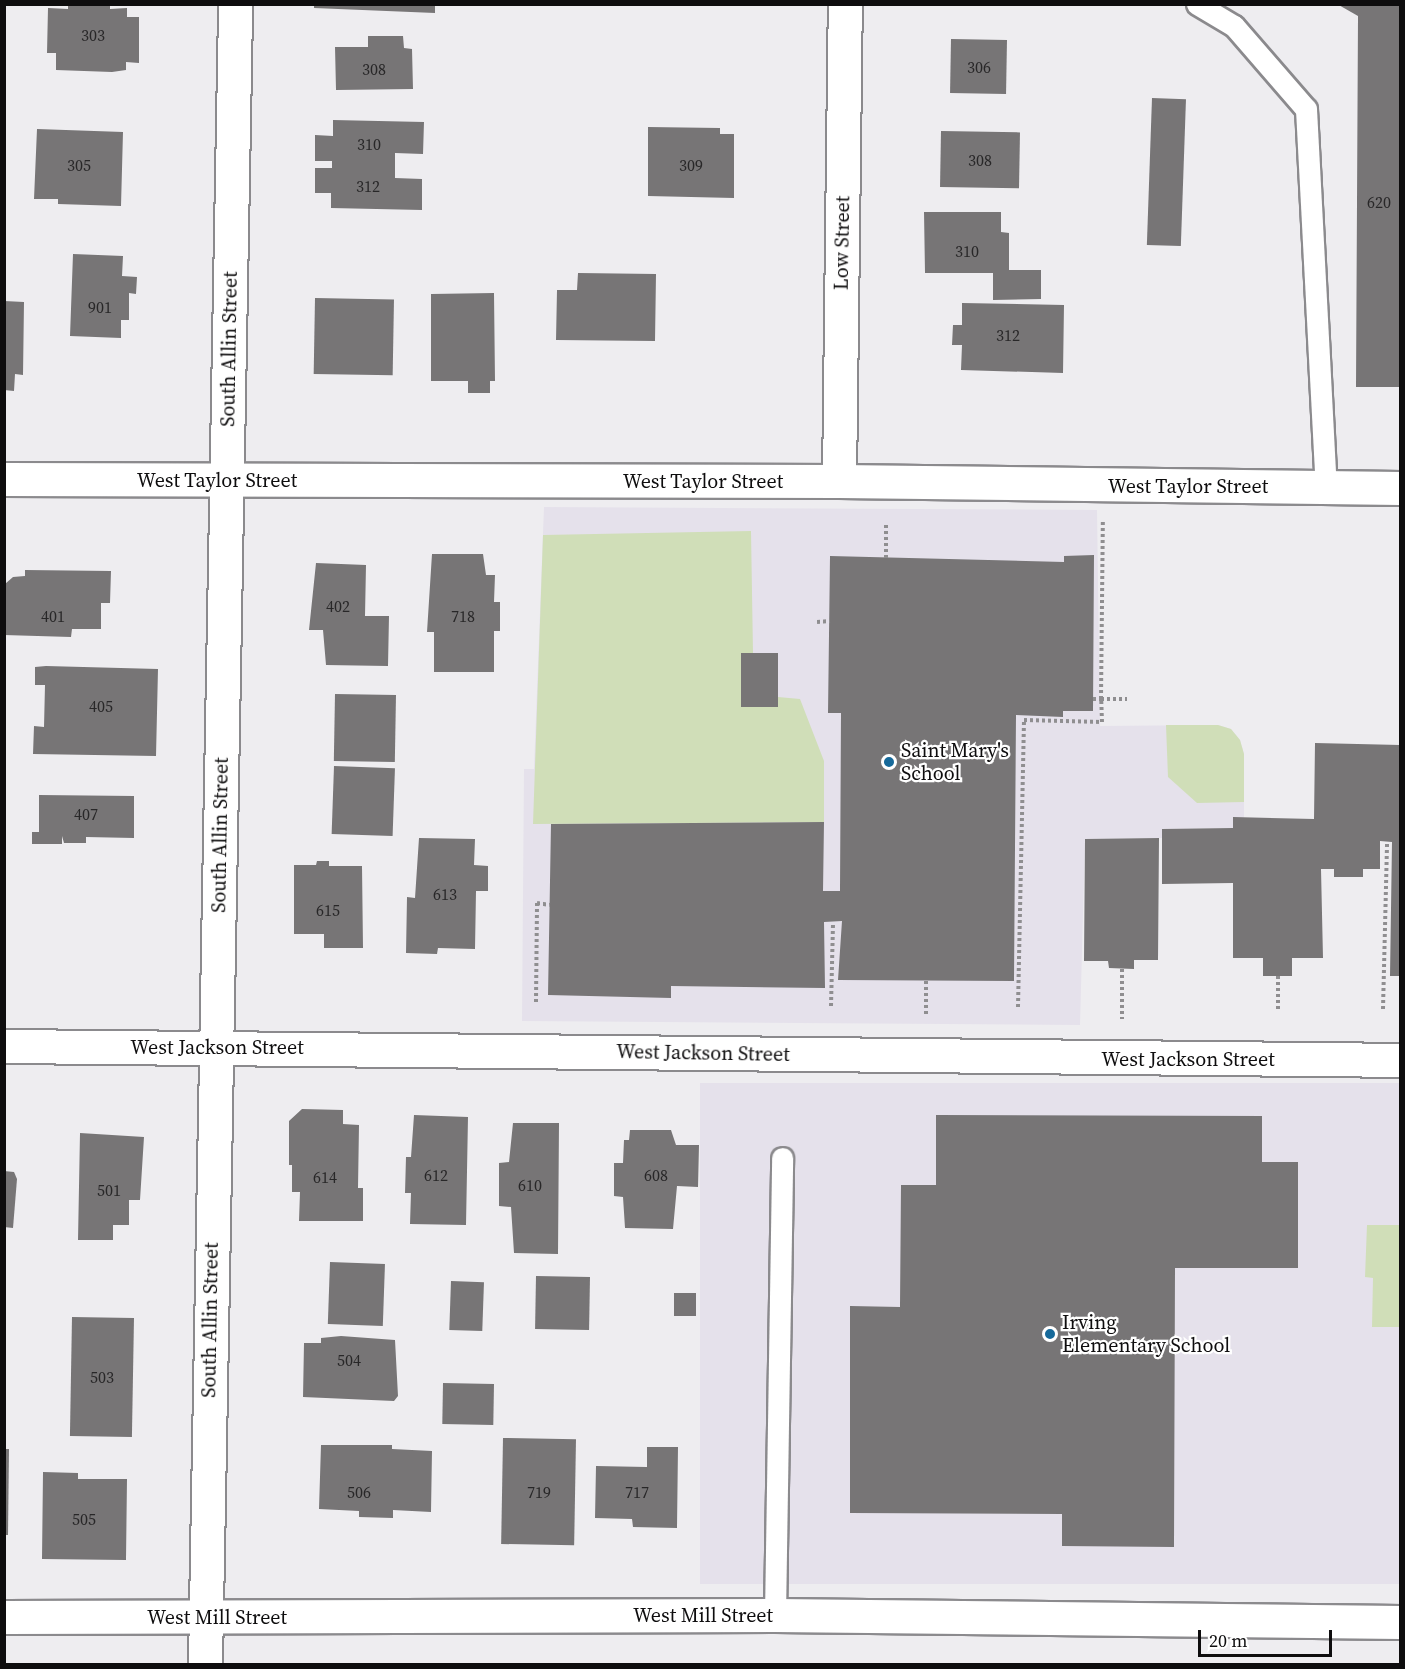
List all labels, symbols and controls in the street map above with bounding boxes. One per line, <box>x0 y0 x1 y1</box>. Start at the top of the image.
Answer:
house number: 303 <box>81 25 105 45</box>
house number: 306 <box>967 57 991 77</box>
house number: 308 <box>362 59 386 79</box>
house number: 310 <box>357 134 381 154</box>
house number: 308 <box>968 150 992 170</box>
house number: 305 <box>67 155 91 175</box>
house number: 309 <box>679 155 703 175</box>
house number: 312 <box>356 176 380 196</box>
house number: 620 <box>1367 192 1391 212</box>
street label: Low Street <box>829 196 855 290</box>
house number: 310 <box>955 241 979 261</box>
street label: South Allin Street <box>216 271 242 427</box>
house number: 901 <box>88 297 112 317</box>
house number: 312 <box>996 325 1020 345</box>
street label: West Taylor Street <box>137 468 297 492</box>
street label: West Taylor Street <box>623 469 783 493</box>
street label: West Taylor Street <box>1108 474 1268 498</box>
house number: 402 <box>326 596 350 616</box>
house number: 401 <box>41 606 65 626</box>
house number: 718 <box>451 606 475 626</box>
house number: 405 <box>89 696 113 716</box>
place label: Saint Mary's School <box>901 738 1009 785</box>
marker: Saint Mary's School <box>882 755 896 769</box>
street label: South Allin Street <box>207 757 233 913</box>
house number: 407 <box>74 804 98 824</box>
house number: 613 <box>433 884 457 904</box>
house number: 615 <box>316 900 340 920</box>
street label: West Jackson Street <box>130 1035 304 1059</box>
street label: West Jackson Street <box>616 1039 790 1067</box>
street label: West Jackson Street <box>1101 1047 1275 1071</box>
house number: 612 <box>424 1165 448 1185</box>
house number: 608 <box>644 1165 668 1185</box>
house number: 614 <box>313 1167 337 1187</box>
house number: 610 <box>518 1175 542 1195</box>
house number: 501 <box>97 1180 121 1200</box>
street label: South Allin Street <box>197 1242 223 1398</box>
place label: Irving Elementary School <box>1062 1310 1230 1357</box>
marker: Irving Elementary School <box>1043 1327 1057 1341</box>
house number: 504 <box>337 1350 361 1370</box>
house number: 503 <box>90 1367 114 1387</box>
house number: 506 <box>347 1482 371 1502</box>
house number: 719 <box>527 1482 551 1502</box>
house number: 717 <box>625 1482 649 1502</box>
house number: 505 <box>72 1509 96 1529</box>
street label: West Mill Street <box>633 1603 773 1627</box>
street label: West Mill Street <box>147 1605 287 1629</box>
scale bar <box>1201 1618 1334 1656</box>
text: 20 m <box>1209 1628 1247 1653</box>

